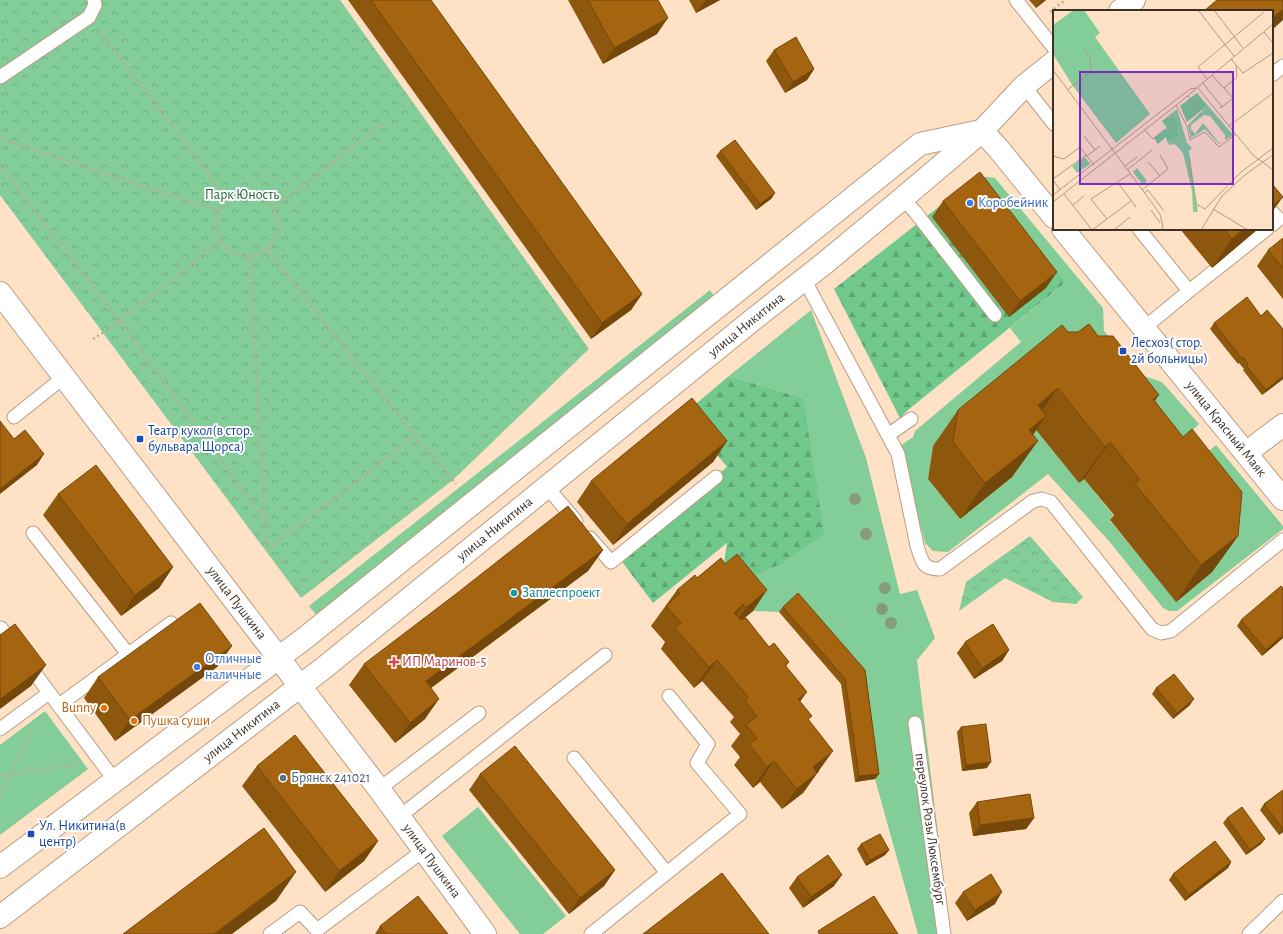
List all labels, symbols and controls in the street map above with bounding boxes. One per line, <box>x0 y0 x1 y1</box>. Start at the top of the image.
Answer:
inset map <box>1053 10 1273 230</box>
park label: Парк Юность <box>205 188 279 202</box>
place label: Коробейник <box>978 196 1049 210</box>
marker: Коробейник <box>965 198 975 208</box>
street label: улица Никитина <box>705 290 788 360</box>
place label: Лесхоз( стор. 2й больницы) <box>1131 336 1208 366</box>
marker: Лесхоз( стор. 2й больницы) <box>1118 346 1128 356</box>
street label: улица Красный Маяк <box>1182 378 1269 480</box>
place label: Театр кукол(в стор. бульвара Щорса) <box>148 424 252 454</box>
marker: Театр кукол(в стор. бульвара Щорса) <box>135 434 145 444</box>
street label: улица Никитина <box>454 494 536 564</box>
street label: улица Пушкина <box>204 563 269 643</box>
place label: Заплеспроект <box>522 586 601 600</box>
marker: Заплеспроект <box>509 588 519 598</box>
place label: Отличные наличные <box>205 652 262 682</box>
place label: ИП Маринов-5 <box>402 655 486 669</box>
marker: ИП Маринов-5 <box>389 657 399 667</box>
marker: Отличные наличные <box>192 662 202 672</box>
street label: улица Никитина <box>200 697 283 765</box>
place label: Bunny <box>61 701 96 715</box>
marker: Bunny <box>99 703 109 713</box>
place label: Пушка суши <box>142 714 210 728</box>
marker: Пушка суши <box>129 716 139 726</box>
street label: переулок Розы Люксембург <box>912 752 948 906</box>
place label: Брянск 241021 <box>291 771 370 785</box>
marker: Брянск 241021 <box>278 773 288 783</box>
place label: Ул. Никитина(в центр) <box>39 819 126 849</box>
street label: улица Пушкина <box>399 821 464 901</box>
marker: Ул. Никитина(в центр) <box>26 829 36 839</box>

